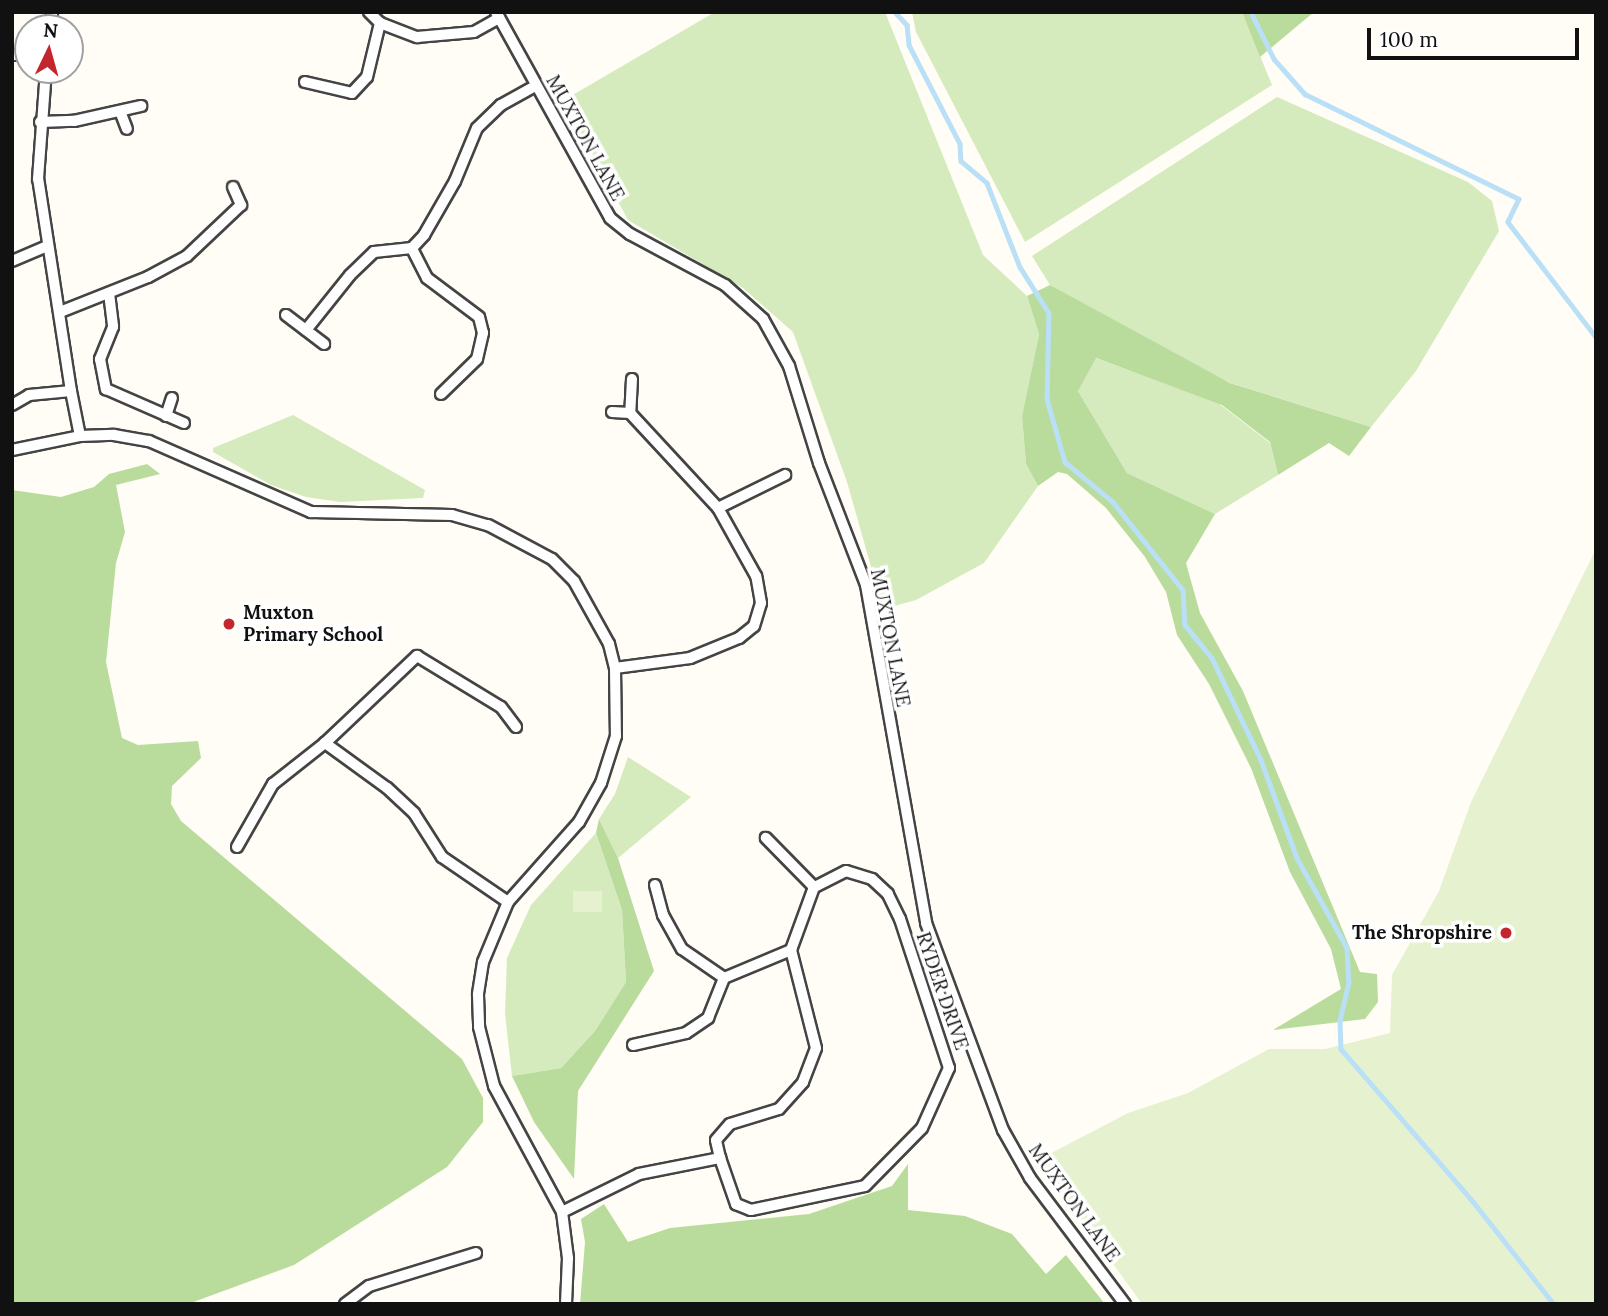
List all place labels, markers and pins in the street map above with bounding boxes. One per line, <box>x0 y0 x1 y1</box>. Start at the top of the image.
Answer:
place label: Muxton Primary School <box>243 602 383 646</box>
marker: Muxton Primary School <box>221 616 237 632</box>
place label: The Shropshire <box>1352 922 1492 944</box>
marker: The Shropshire <box>1498 925 1514 941</box>

